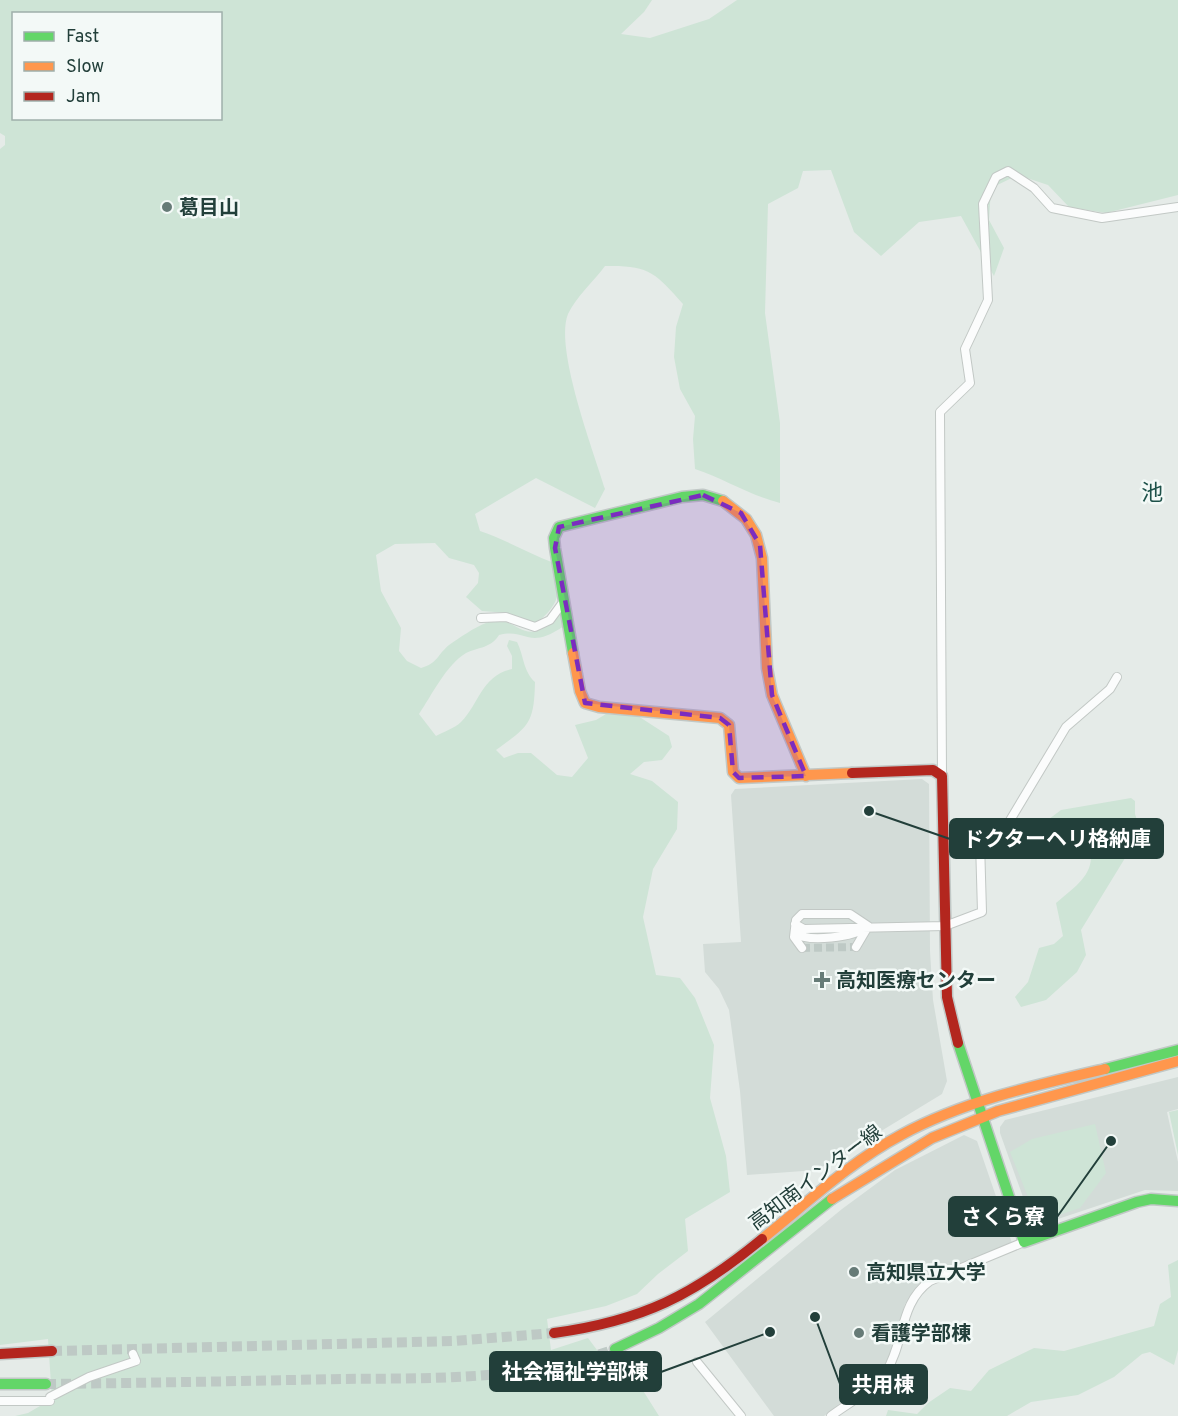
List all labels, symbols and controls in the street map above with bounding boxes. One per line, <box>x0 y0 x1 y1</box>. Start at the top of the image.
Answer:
legend <box>12 12 222 120</box>
text: Fast <box>66 26 99 49</box>
text: Slow <box>66 56 104 79</box>
text: Jam <box>66 86 101 109</box>
place label: 葛目山 <box>179 196 239 222</box>
marker: 葛目山 <box>160 200 174 214</box>
district label: 池 <box>1141 481 1163 508</box>
callout: ドクターヘリ格納庫 <box>950 819 1163 858</box>
text: ドクターヘリ格納庫 <box>963 827 1151 854</box>
place label: 高知医療センター <box>836 969 996 995</box>
marker: 高知医療センター <box>813 971 831 989</box>
street label: 高知南インター線 <box>744 1120 888 1237</box>
callout: さくら寮 <box>949 1197 1057 1236</box>
text: さくら寮 <box>961 1205 1045 1232</box>
place label: 高知県立大学 <box>866 1261 986 1287</box>
marker: 高知県立大学 <box>847 1265 861 1279</box>
place label: 看護学部棟 <box>871 1322 971 1348</box>
marker: 看護学部棟 <box>852 1326 866 1340</box>
callout: 社会福祉学部棟 <box>490 1352 661 1391</box>
text: 社会福祉学部棟 <box>502 1360 649 1387</box>
callout: 共用棟 <box>840 1365 927 1404</box>
text: 共用棟 <box>852 1373 915 1400</box>

